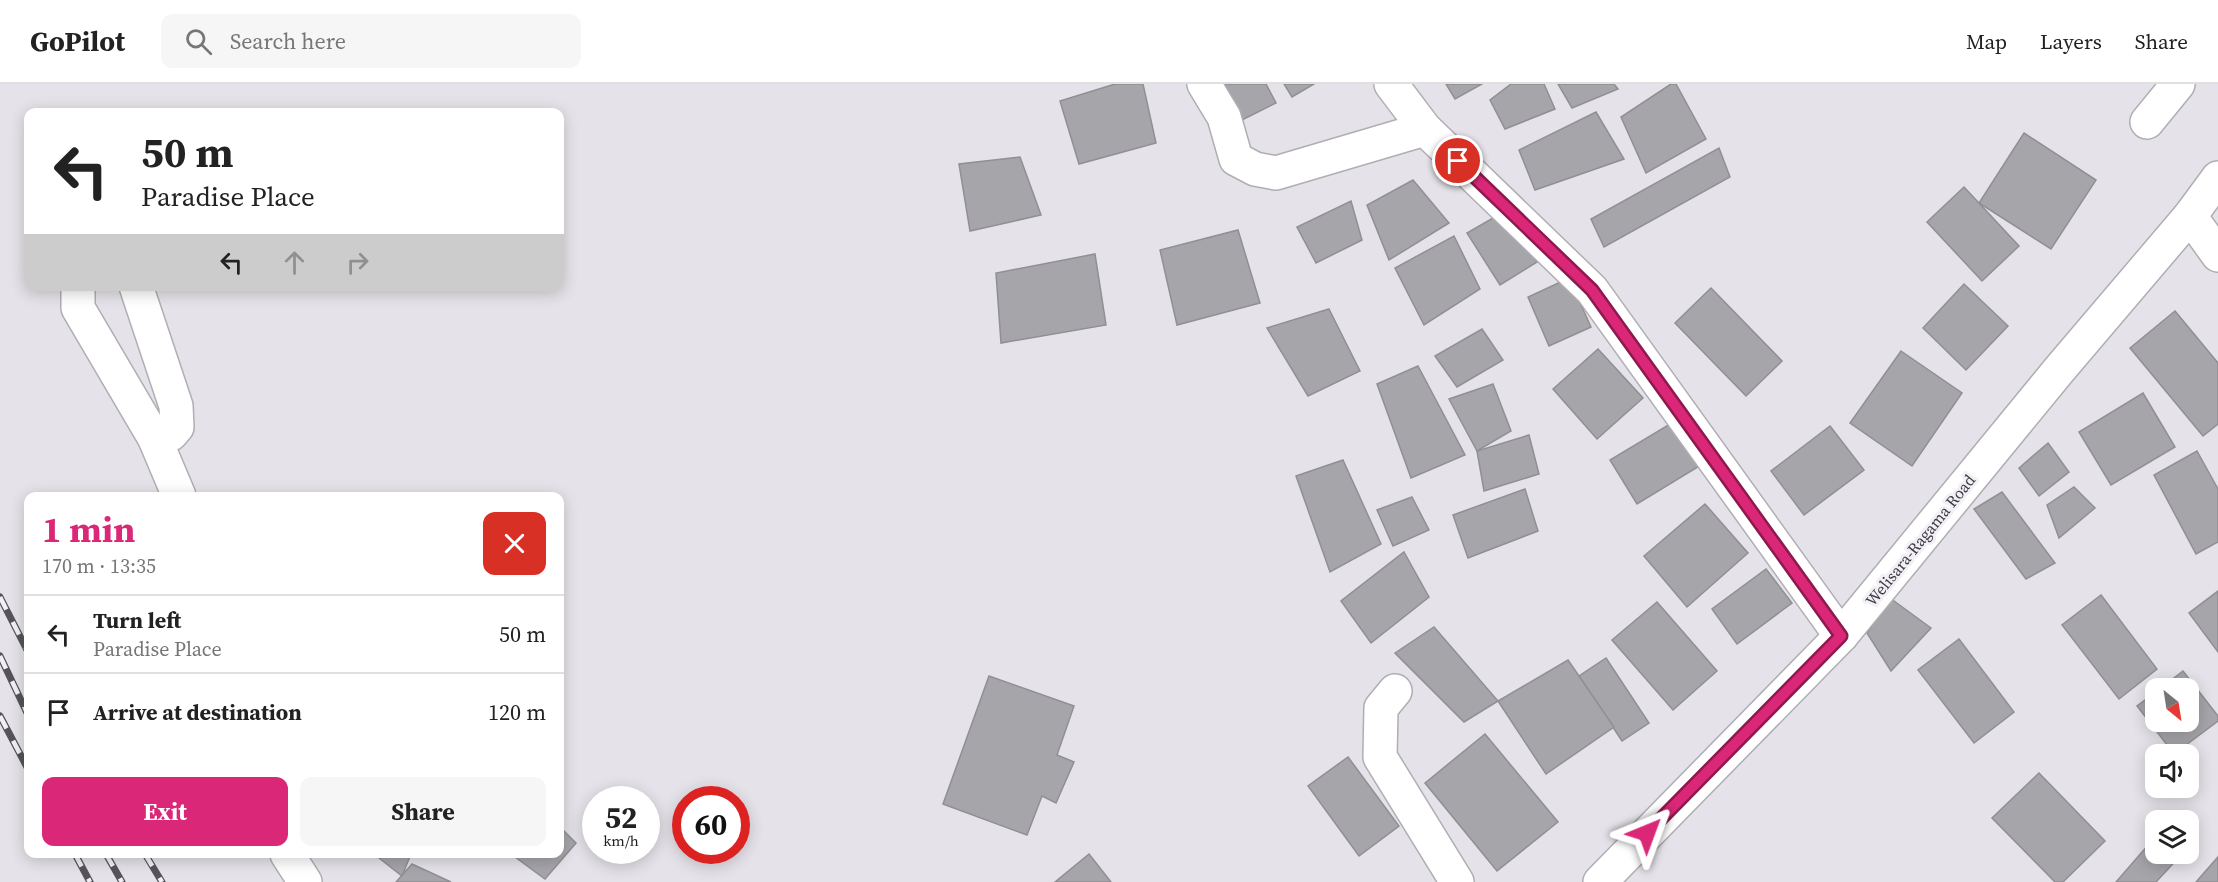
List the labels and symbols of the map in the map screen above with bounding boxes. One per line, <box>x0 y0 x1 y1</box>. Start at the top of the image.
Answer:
pin <box>1432 135 1483 186</box>
street label: Welisara-Ragama Road <box>1860 470 1980 610</box>
north arrow <box>2145 678 2199 732</box>
speed limit sign: 60 <box>672 786 750 864</box>
position arrow <box>1615 801 1679 865</box>

